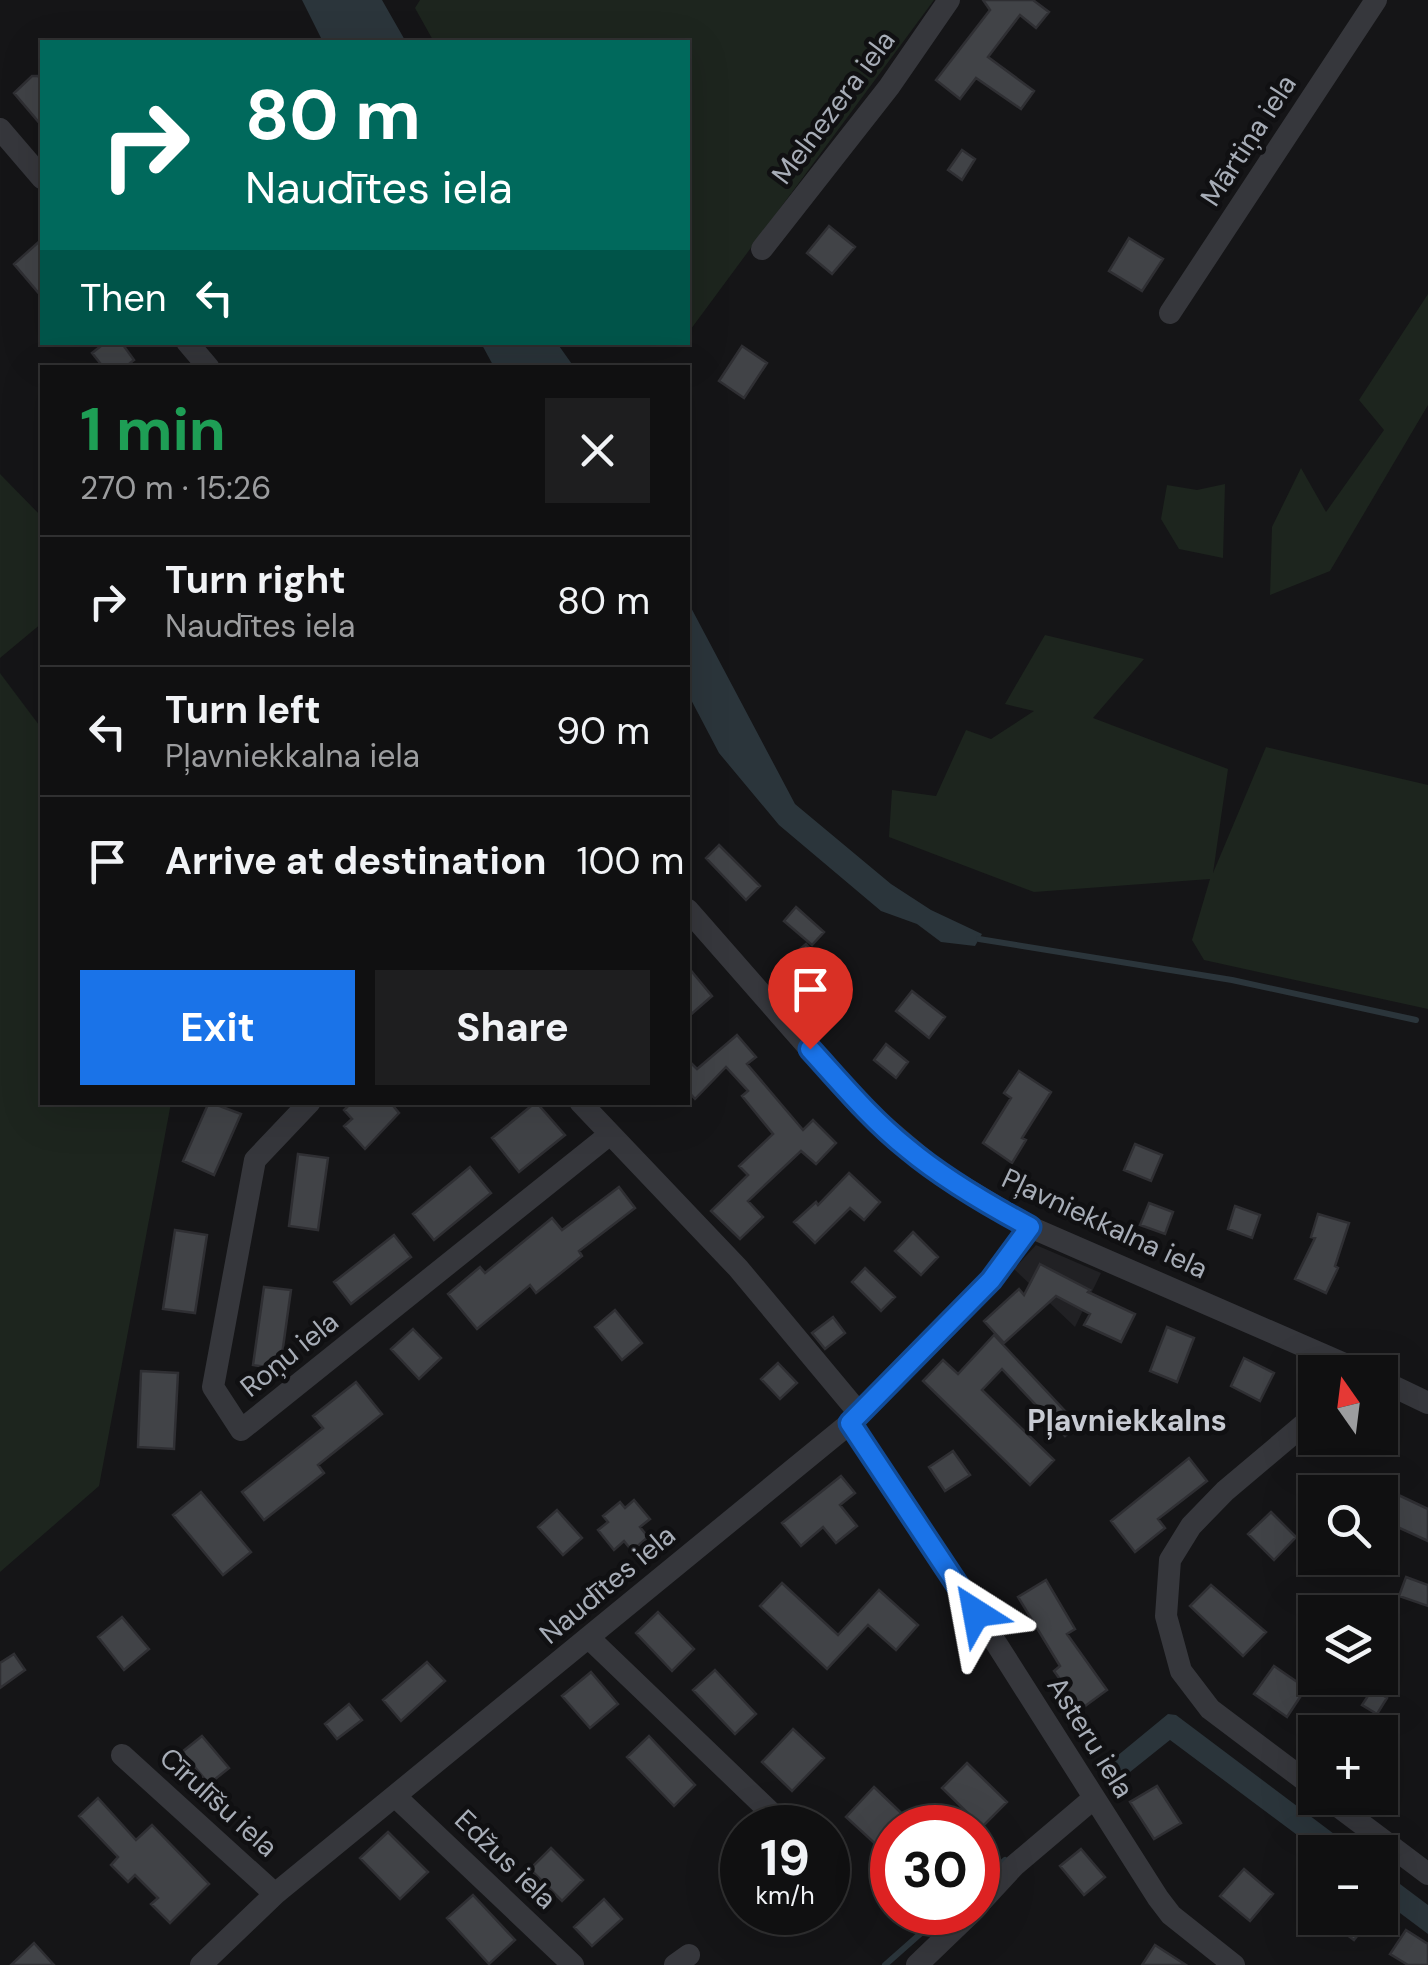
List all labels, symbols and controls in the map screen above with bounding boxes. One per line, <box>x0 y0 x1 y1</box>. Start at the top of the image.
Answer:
street label: Melnezera iela <box>763 23 903 192</box>
street label: Mārtiņa iela <box>1192 67 1305 213</box>
text: 80 m <box>245 70 421 161</box>
icon: right <box>80 80 210 210</box>
text: Naudītes iela <box>245 158 513 217</box>
icon: left <box>187 270 242 325</box>
text: Then <box>80 273 167 323</box>
text: 1 min <box>80 390 226 469</box>
button: close <box>545 398 650 503</box>
text: 270 m · 15:26 <box>80 467 271 509</box>
text: Turn right <box>165 555 346 605</box>
icon: right <box>80 574 135 629</box>
text: 80 m <box>557 576 650 626</box>
text: Naudītes iela <box>165 605 355 647</box>
text: Turn left <box>165 685 321 735</box>
icon: left <box>80 704 135 759</box>
text: 90 m <box>556 706 650 756</box>
text: Pļavniekkalna iela <box>165 735 420 777</box>
icon: arrive <box>80 834 135 889</box>
text: Arrive at destination <box>165 836 547 886</box>
text: 100 m <box>577 836 684 886</box>
pin <box>768 947 853 1050</box>
icon: arrive <box>783 962 838 1017</box>
button: Exit <box>80 970 355 1085</box>
button: Share <box>375 970 650 1085</box>
street label: Pļavniekkalna iela <box>996 1160 1214 1287</box>
street label: Roņu iela <box>233 1303 346 1405</box>
north arrow <box>1298 1355 1398 1455</box>
map controls <box>1298 1355 1398 1935</box>
district label: Pļavniekkalns <box>1027 1401 1227 1440</box>
button: search <box>1298 1475 1398 1575</box>
street label: Naudītes iela <box>532 1517 683 1652</box>
position arrow <box>924 1561 1028 1665</box>
button: layers <box>1298 1595 1398 1695</box>
street label: Asteru iela <box>1039 1670 1142 1805</box>
button: + <box>1298 1715 1398 1815</box>
street label: Cīrulīšu iela <box>152 1739 286 1865</box>
street label: Edžus iela <box>447 1802 564 1917</box>
speed limit sign: 30 <box>870 1805 1000 1935</box>
text: 19 <box>760 1825 810 1891</box>
button: − <box>1298 1835 1398 1935</box>
text: km/h <box>755 1879 815 1912</box>

